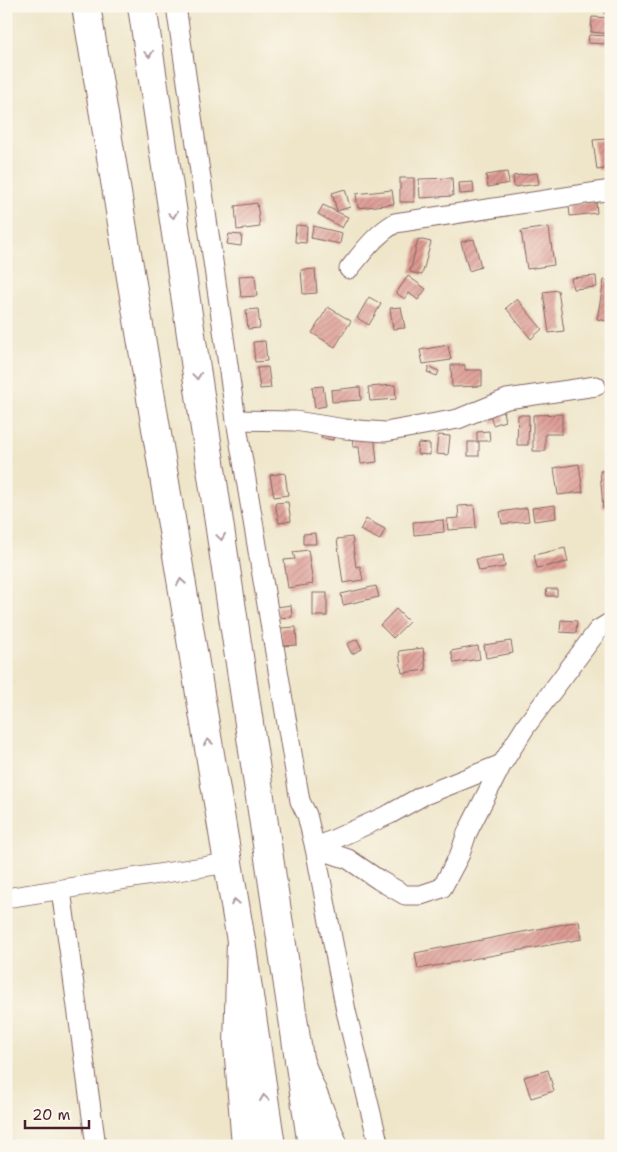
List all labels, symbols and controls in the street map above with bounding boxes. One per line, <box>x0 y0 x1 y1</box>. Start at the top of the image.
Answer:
one-way arrow <box>143 50 153 59</box>
one-way arrow <box>167 211 177 220</box>
one-way arrow <box>191 372 201 380</box>
one-way arrow <box>215 532 225 541</box>
one-way arrow <box>177 577 187 586</box>
one-way arrow <box>203 738 214 746</box>
one-way arrow <box>230 898 240 907</box>
one-way arrow <box>259 1093 270 1101</box>
scale bar <box>25 1097 89 1129</box>
text: 20 m <box>32 1105 71 1125</box>

